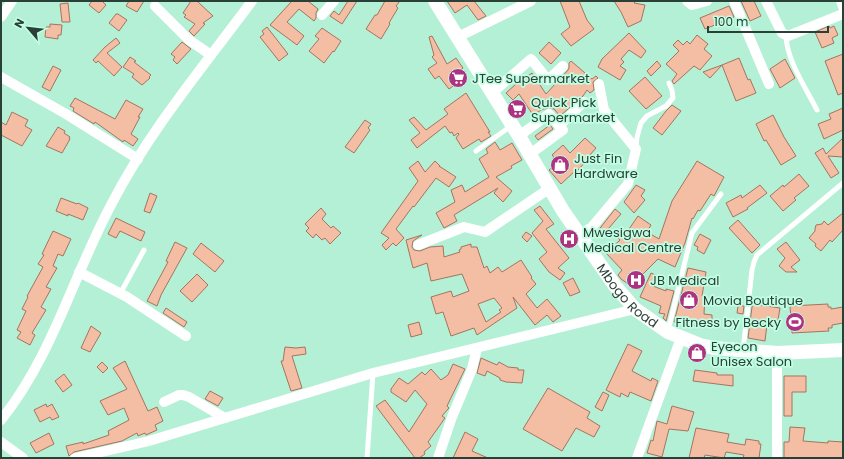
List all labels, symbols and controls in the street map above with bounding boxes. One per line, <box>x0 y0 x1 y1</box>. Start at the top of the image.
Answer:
north arrow <box>8 8 48 48</box>
scale bar <box>708 8 828 34</box>
text: 100 m <box>714 13 748 30</box>
text: N <box>10 16 28 31</box>
supermarket icon: JTee Supermarket <box>447 67 469 89</box>
place label: JTee Supermarket <box>472 69 590 88</box>
place label: Quick Pick Supermarket <box>531 93 615 127</box>
supermarket icon: Quick Pick Supermarket <box>506 98 528 120</box>
place label: Just Fin Hardware <box>574 149 638 183</box>
shop icon: Just Fin Hardware <box>549 154 571 176</box>
place label: Mwesigwa Medical Centre <box>583 223 682 257</box>
hospital icon: Mwesigwa Medical Centre <box>558 228 580 250</box>
street label: Mbogo Road <box>592 260 662 332</box>
hospital icon: JB Medical <box>625 269 647 291</box>
place label: JB Medical <box>650 271 719 290</box>
shop icon: Movia Boutique <box>678 289 700 311</box>
place label: Movia Boutique <box>703 291 803 310</box>
sports icon: Fitness by Becky <box>784 311 806 333</box>
place label: Fitness by Becky <box>676 313 782 332</box>
place label: Eyecon Unisex Salon <box>711 337 792 371</box>
shop icon: Eyecon Unisex Salon <box>686 342 708 364</box>

